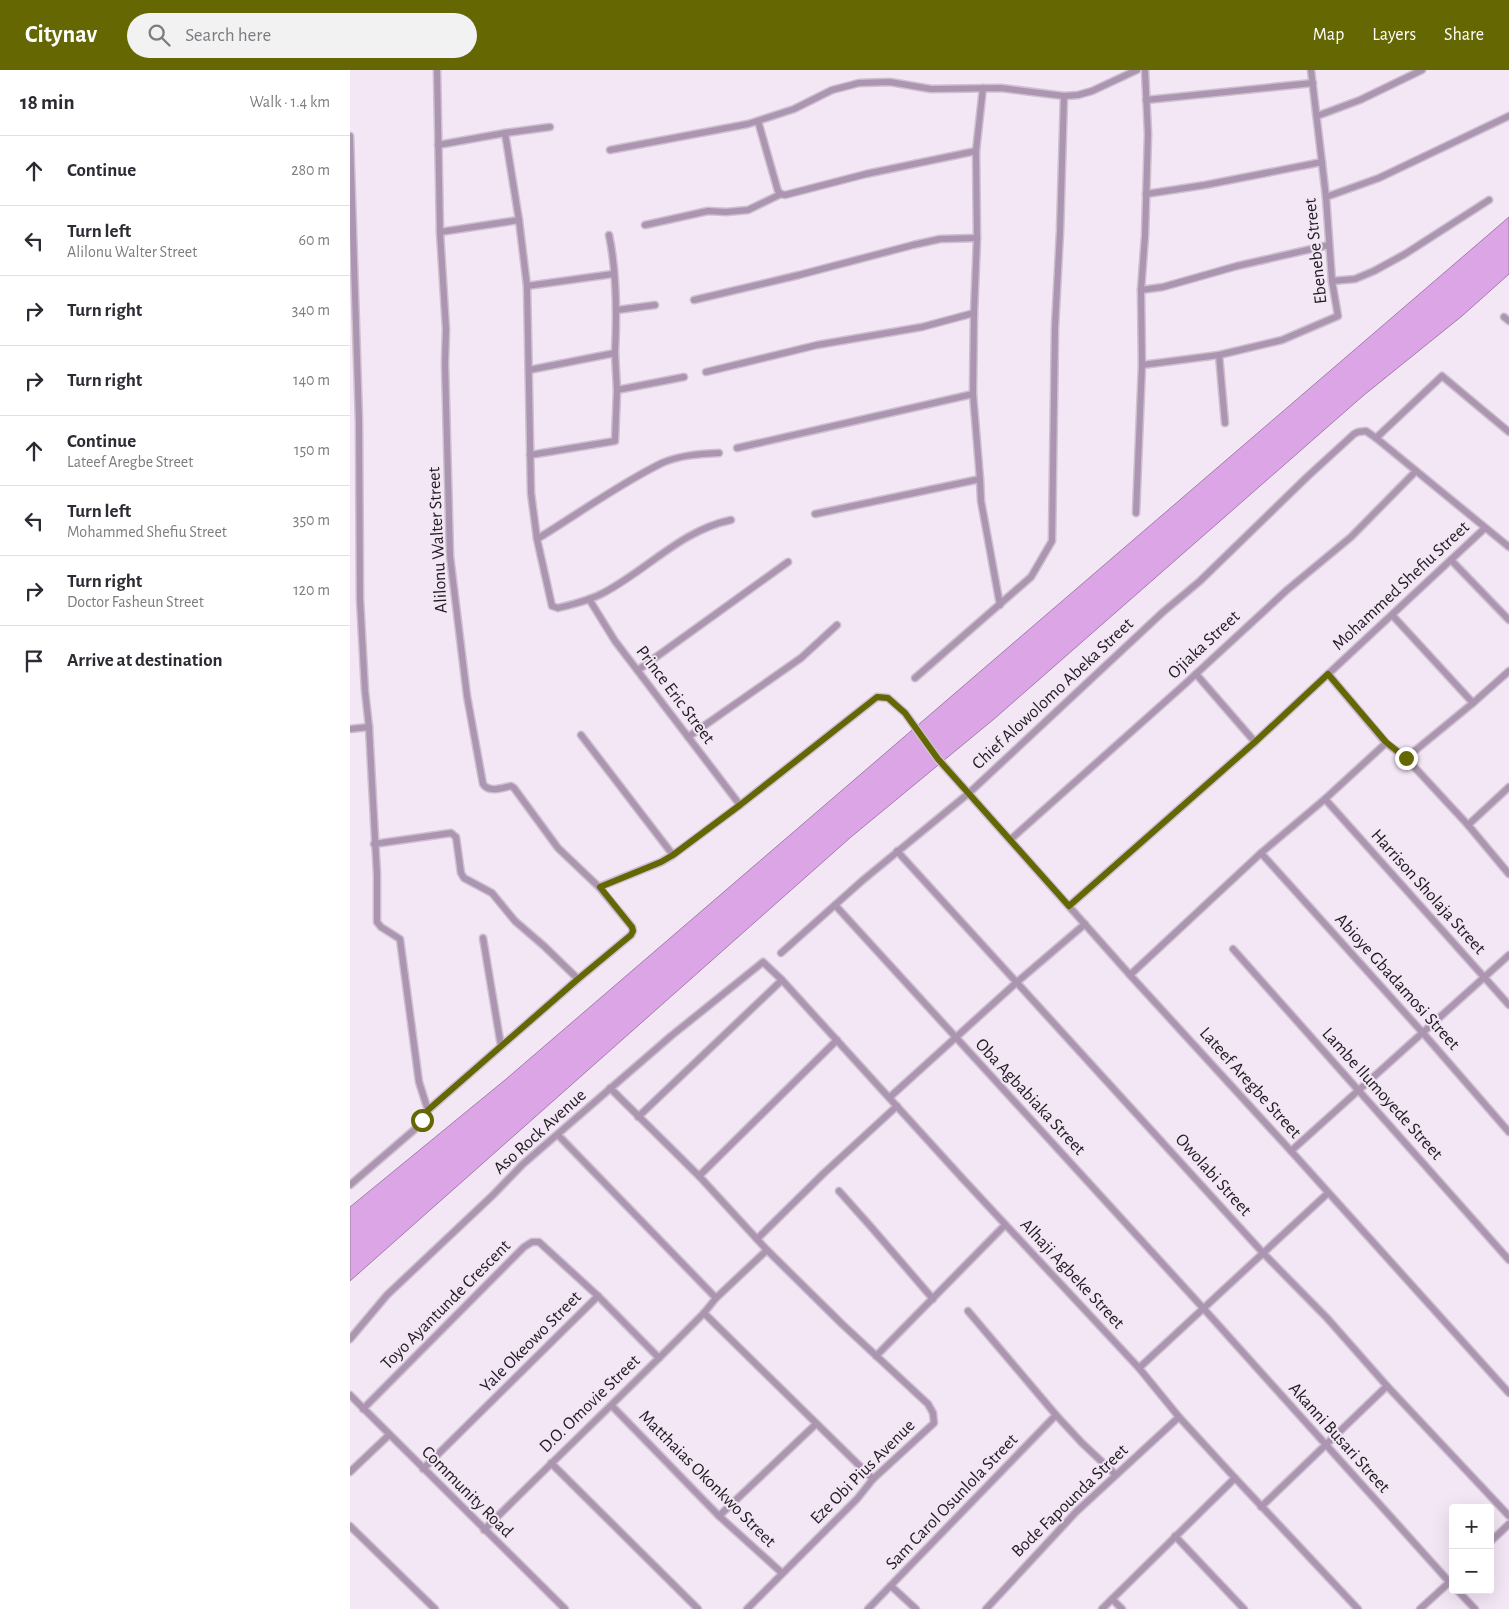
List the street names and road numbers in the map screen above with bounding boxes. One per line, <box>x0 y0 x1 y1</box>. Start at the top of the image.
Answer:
street label: Ebenebe Street <box>1301 197 1331 305</box>
street label: Alilonu Walter Street <box>425 466 451 614</box>
street label: Mohammed Shefiu Street <box>1329 518 1473 654</box>
street label: Ojiaka Street <box>1165 607 1244 683</box>
street label: Chief Alowolomo Abeka Street <box>969 615 1137 773</box>
street label: Prince Eric Street <box>632 643 718 748</box>
street label: Harrison Sholaja Street <box>1367 826 1489 958</box>
street label: Abioye Gbadamosi Street <box>1331 910 1463 1054</box>
street label: Lateef Aregbe Street <box>1196 1024 1304 1142</box>
street label: Lambe Ilumoyede Street <box>1318 1025 1446 1164</box>
street label: Oba Agbabiaka Street <box>972 1035 1089 1159</box>
street label: Aso Rock Avenue <box>490 1086 590 1178</box>
street label: Owolabi Street <box>1172 1130 1255 1220</box>
street label: Alhaji Agbeke Street <box>1017 1216 1127 1333</box>
street label: Toyo Ayantunde Crescent <box>378 1237 514 1373</box>
street label: Yale Okeowo Street <box>477 1288 585 1396</box>
street label: D.O. Omovie Street <box>536 1352 644 1456</box>
street label: Akanni Busari Street <box>1285 1379 1393 1497</box>
street label: Matthaias Okonkwo Street <box>635 1407 779 1551</box>
street label: Eze Obi Pius Avenue <box>807 1416 919 1528</box>
street label: Sam Carol Osunlola Street <box>883 1430 1022 1573</box>
street label: Bode Fapounda Street <box>1008 1441 1132 1561</box>
street label: Community Road <box>418 1443 516 1541</box>

